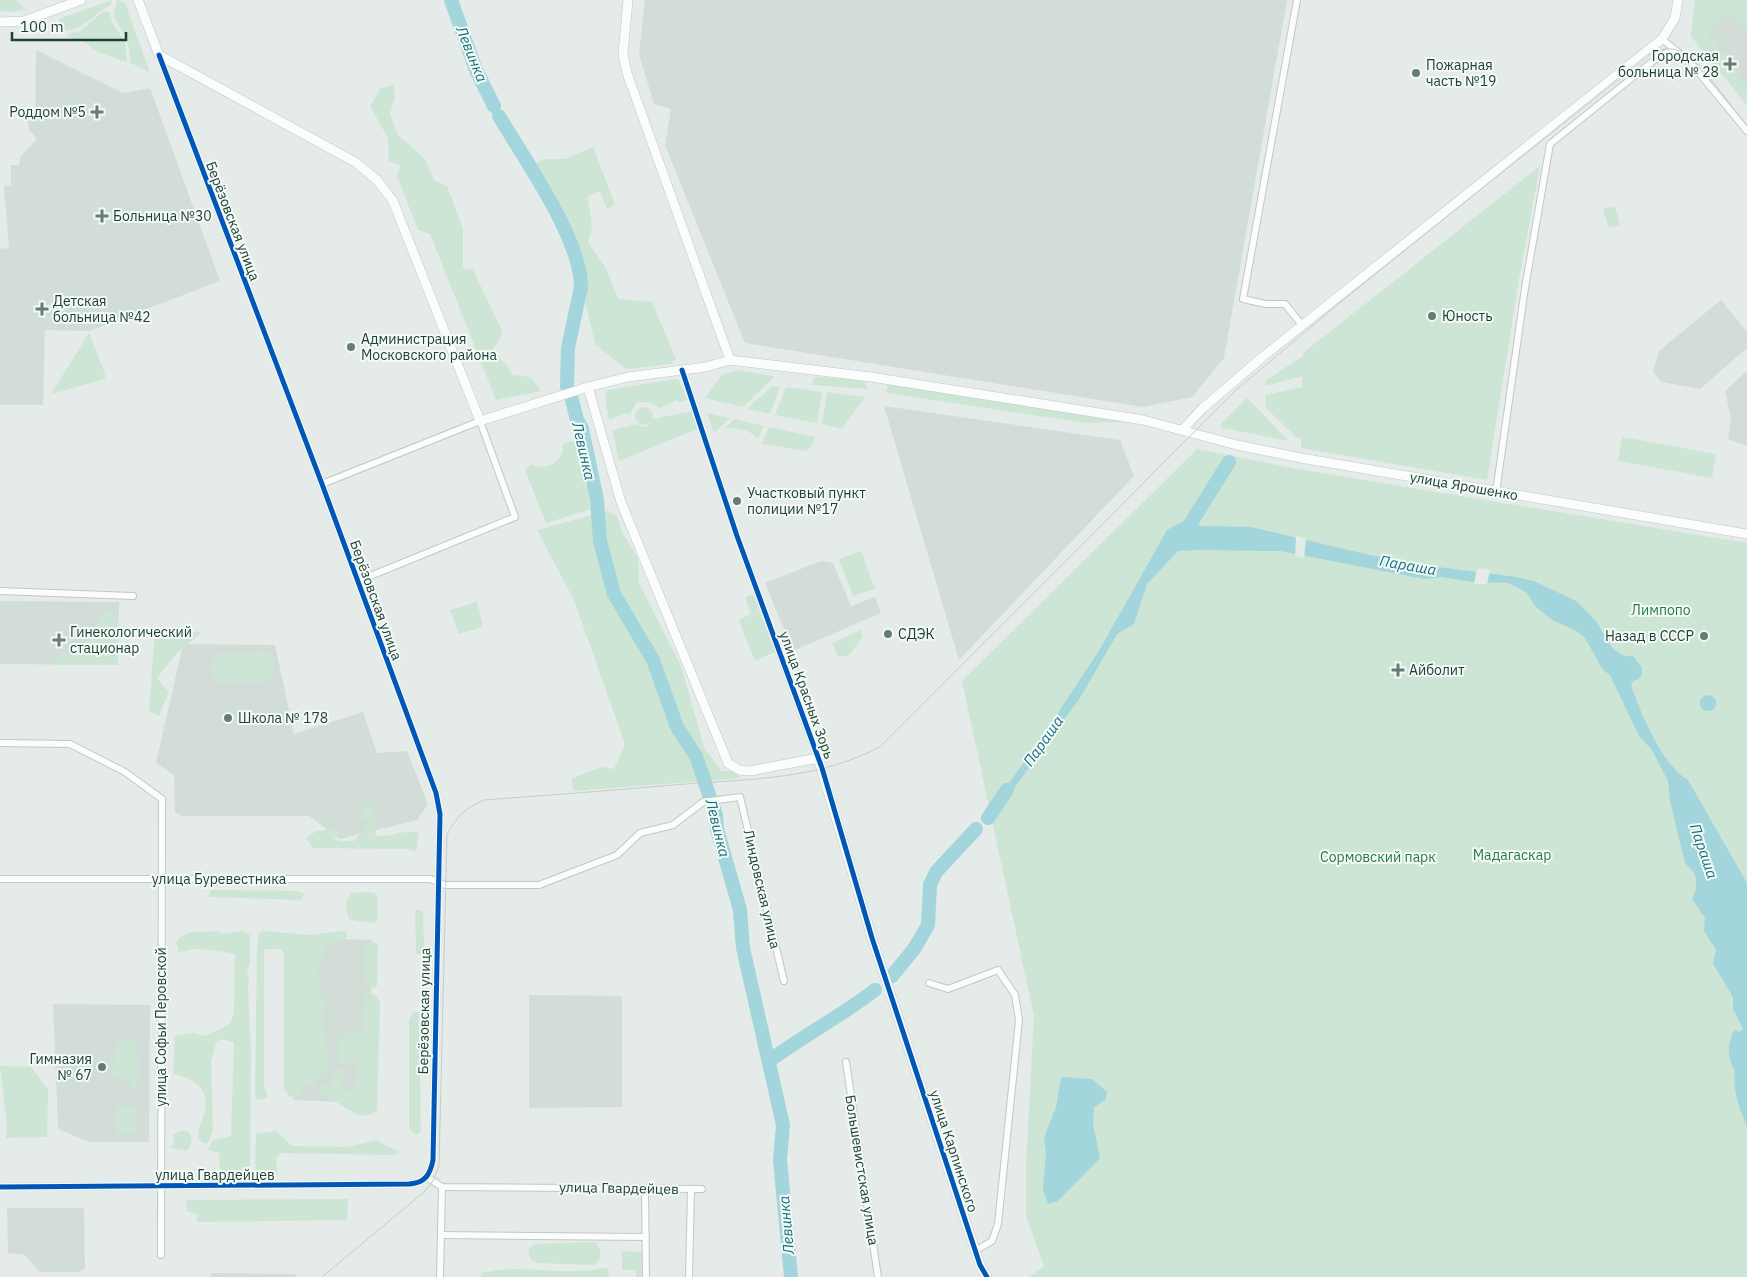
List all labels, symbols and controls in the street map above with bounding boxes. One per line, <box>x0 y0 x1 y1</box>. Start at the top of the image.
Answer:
scale bar <box>12 10 126 42</box>
text: 100 m <box>20 17 64 36</box>
water label: Левинка <box>452 22 492 85</box>
place label: Городская больница № 28 <box>1618 47 1719 81</box>
place label: Пожарная часть №19 <box>1426 56 1496 90</box>
marker: Городская больница № 28 <box>1723 57 1737 71</box>
marker: Пожарная часть №19 <box>1410 67 1422 79</box>
place label: Роддом №5 <box>9 103 86 121</box>
marker: Роддом №5 <box>90 105 104 119</box>
street label: Берёзовская улица <box>202 159 264 284</box>
place label: Больница №30 <box>113 207 212 225</box>
marker: Больница №30 <box>95 209 109 223</box>
place label: Детская больница №42 <box>53 292 151 326</box>
marker: Детская больница №42 <box>35 302 49 316</box>
place label: Юность <box>1442 307 1493 325</box>
marker: Юность <box>1426 310 1438 322</box>
place label: Администрация Московского района <box>361 330 498 364</box>
marker: Администрация Московского района <box>345 341 357 353</box>
water label: Левинка <box>568 419 600 482</box>
street label: улица Ярошенко <box>1409 468 1520 504</box>
place label: Участковый пункт полиции №17 <box>747 484 866 518</box>
marker: Участковый пункт полиции №17 <box>731 495 743 507</box>
street label: Берёзовская улица <box>346 537 406 663</box>
water label: Параша <box>1378 551 1438 579</box>
park label: Лимпопо <box>1631 601 1691 619</box>
place label: Гинекологический стационар <box>70 623 192 657</box>
place label: СДЭК <box>898 625 935 643</box>
place label: Назад в СССР <box>1605 627 1694 645</box>
marker: СДЭК <box>882 628 894 640</box>
street label: улица Красных Зорь <box>776 629 838 761</box>
marker: Назад в СССР <box>1698 630 1710 642</box>
marker: Гинекологический стационар <box>52 633 66 647</box>
place label: Айболит <box>1409 661 1465 679</box>
marker: Айболит <box>1391 663 1405 677</box>
place label: Школа № 178 <box>238 709 328 727</box>
marker: Школа № 178 <box>222 712 234 724</box>
water label: Параша <box>1019 712 1067 770</box>
water label: Левинка <box>701 796 734 859</box>
water label: Параша <box>1686 821 1722 881</box>
street label: Линдовская улица <box>740 828 785 951</box>
park label: Мадагаскар <box>1473 846 1551 864</box>
park label: Сормовский парк <box>1320 848 1436 866</box>
street label: улица Буревестника <box>152 870 287 888</box>
street label: улица Софьи Перовской <box>152 947 170 1107</box>
street label: Берёзовская улица <box>414 947 434 1075</box>
place label: Гимназия № 67 <box>29 1050 92 1084</box>
marker: Гимназия № 67 <box>96 1061 108 1073</box>
street label: улица Карпинского <box>926 1088 982 1215</box>
street label: Большевистская улица <box>841 1094 883 1247</box>
street label: улица Гвардейцев <box>155 1166 275 1184</box>
street label: улица Гвардейцев <box>559 1178 679 1198</box>
water label: Левинка <box>774 1195 798 1256</box>

